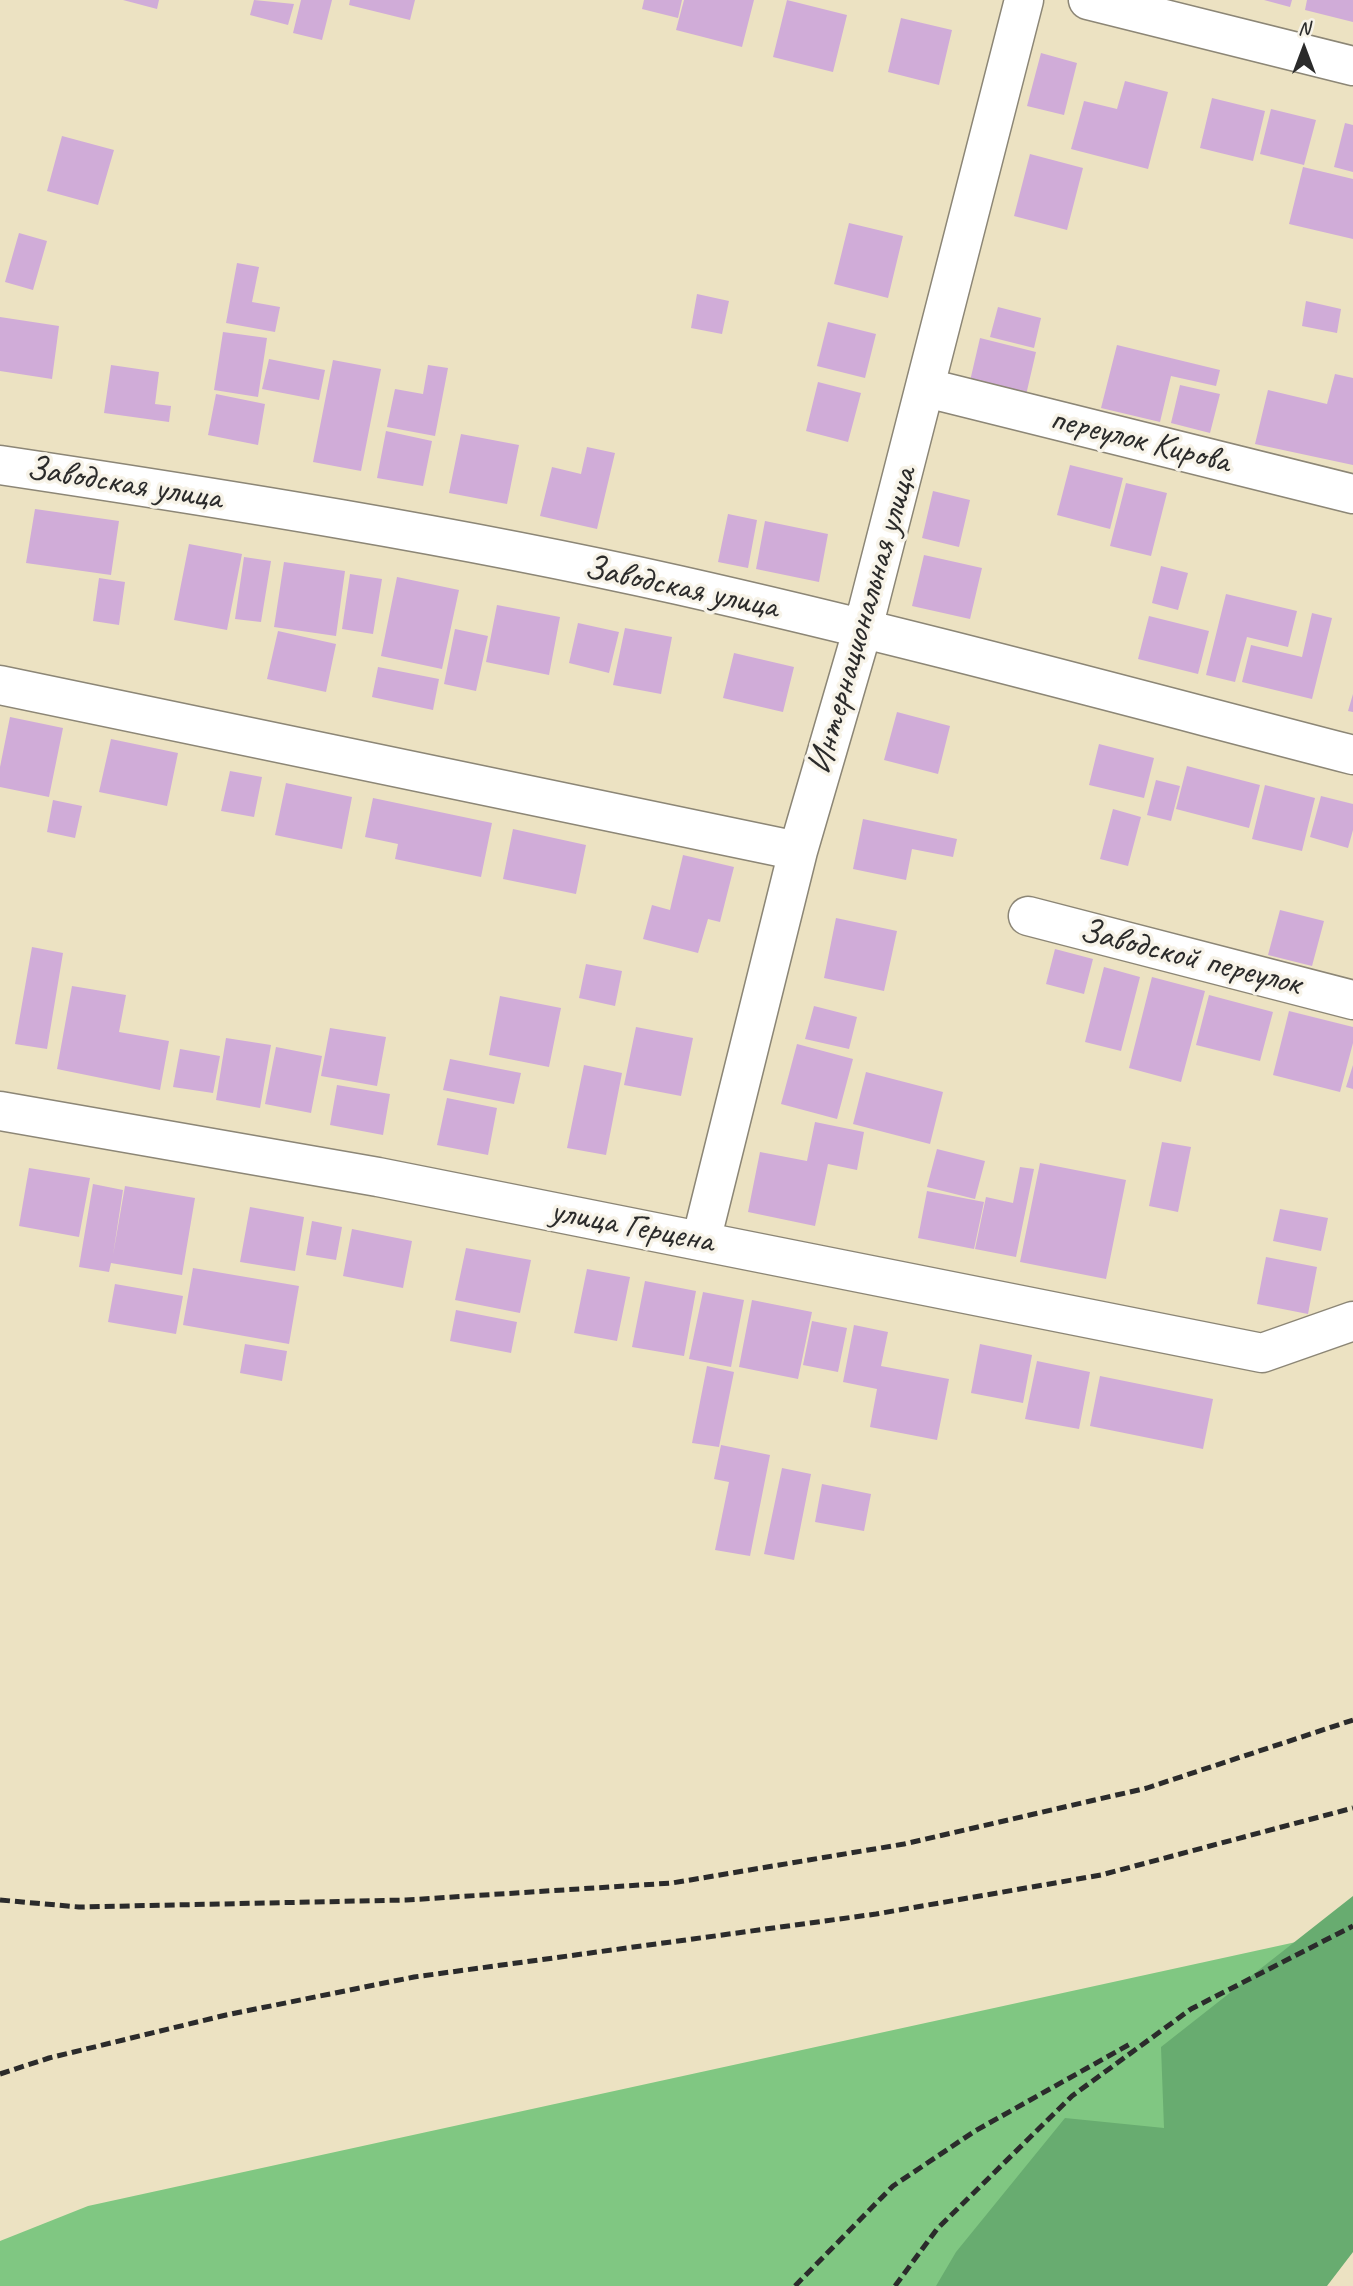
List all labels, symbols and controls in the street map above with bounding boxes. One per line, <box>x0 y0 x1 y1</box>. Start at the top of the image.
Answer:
north arrow <box>1269 14 1339 84</box>
text: N <box>1298 16 1310 40</box>
street label: переулок Кирова <box>1046 398 1234 484</box>
street label: Заводская улица <box>23 448 225 520</box>
street label: Интернациональная улица <box>799 463 927 779</box>
street label: Заводская улица <box>580 547 782 629</box>
street label: Заводской переулок <box>1075 910 1305 1006</box>
street label: улица Герцена <box>547 1191 717 1263</box>

